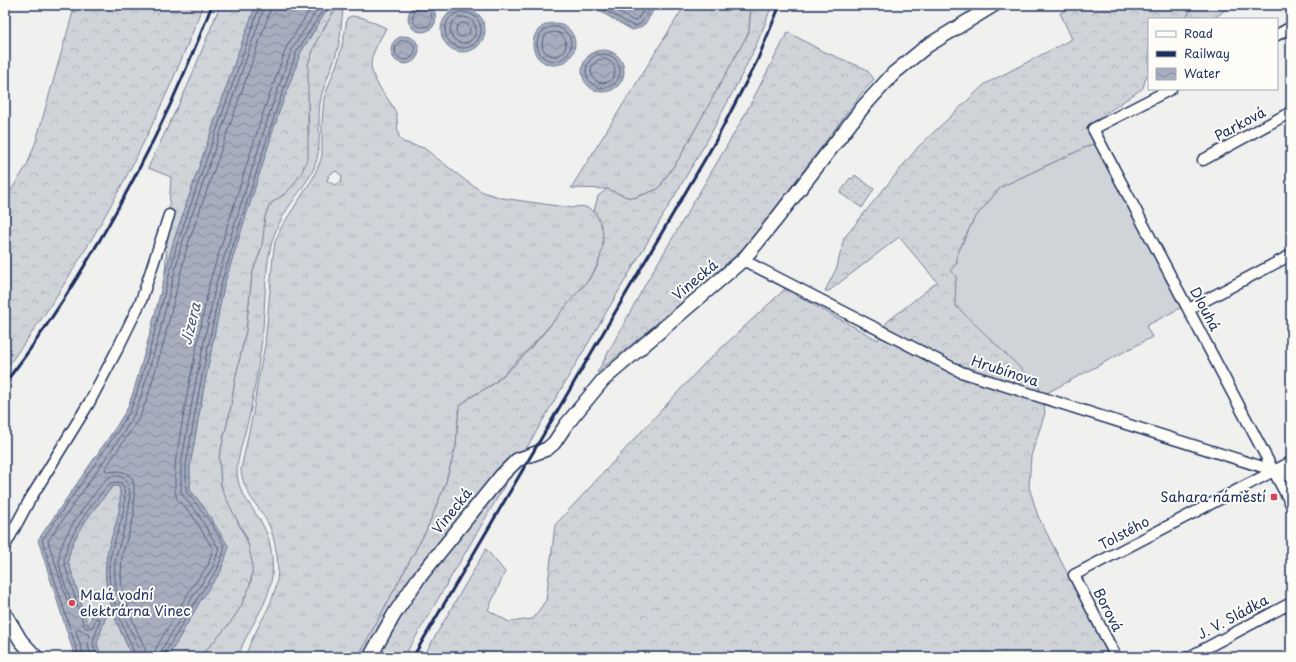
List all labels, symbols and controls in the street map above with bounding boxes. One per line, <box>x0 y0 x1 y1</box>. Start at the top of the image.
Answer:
legend <box>1148 18 1278 90</box>
text: Road <box>1184 24 1213 42</box>
text: Railway <box>1184 44 1230 62</box>
text: Water <box>1184 64 1221 82</box>
street label: Parková <box>1210 101 1269 146</box>
street label: Vinecká <box>667 254 722 305</box>
street label: Dlouhá <box>1185 283 1226 335</box>
water label: Jizera <box>173 299 206 347</box>
street label: Hrubínova <box>969 350 1042 391</box>
street label: Vinecká <box>427 483 477 538</box>
place label: Sahara náměstí <box>1160 486 1266 507</box>
marker: Sahara náměstí <box>1269 492 1279 502</box>
street label: Tolstého <box>1095 510 1153 555</box>
place label: Malá vodní elektrárna Vinec <box>80 584 191 621</box>
street label: Borová <box>1089 584 1129 636</box>
street label: J. V. Sládka <box>1194 589 1272 644</box>
marker: Malá vodní elektrárna Vinec <box>67 598 77 608</box>

